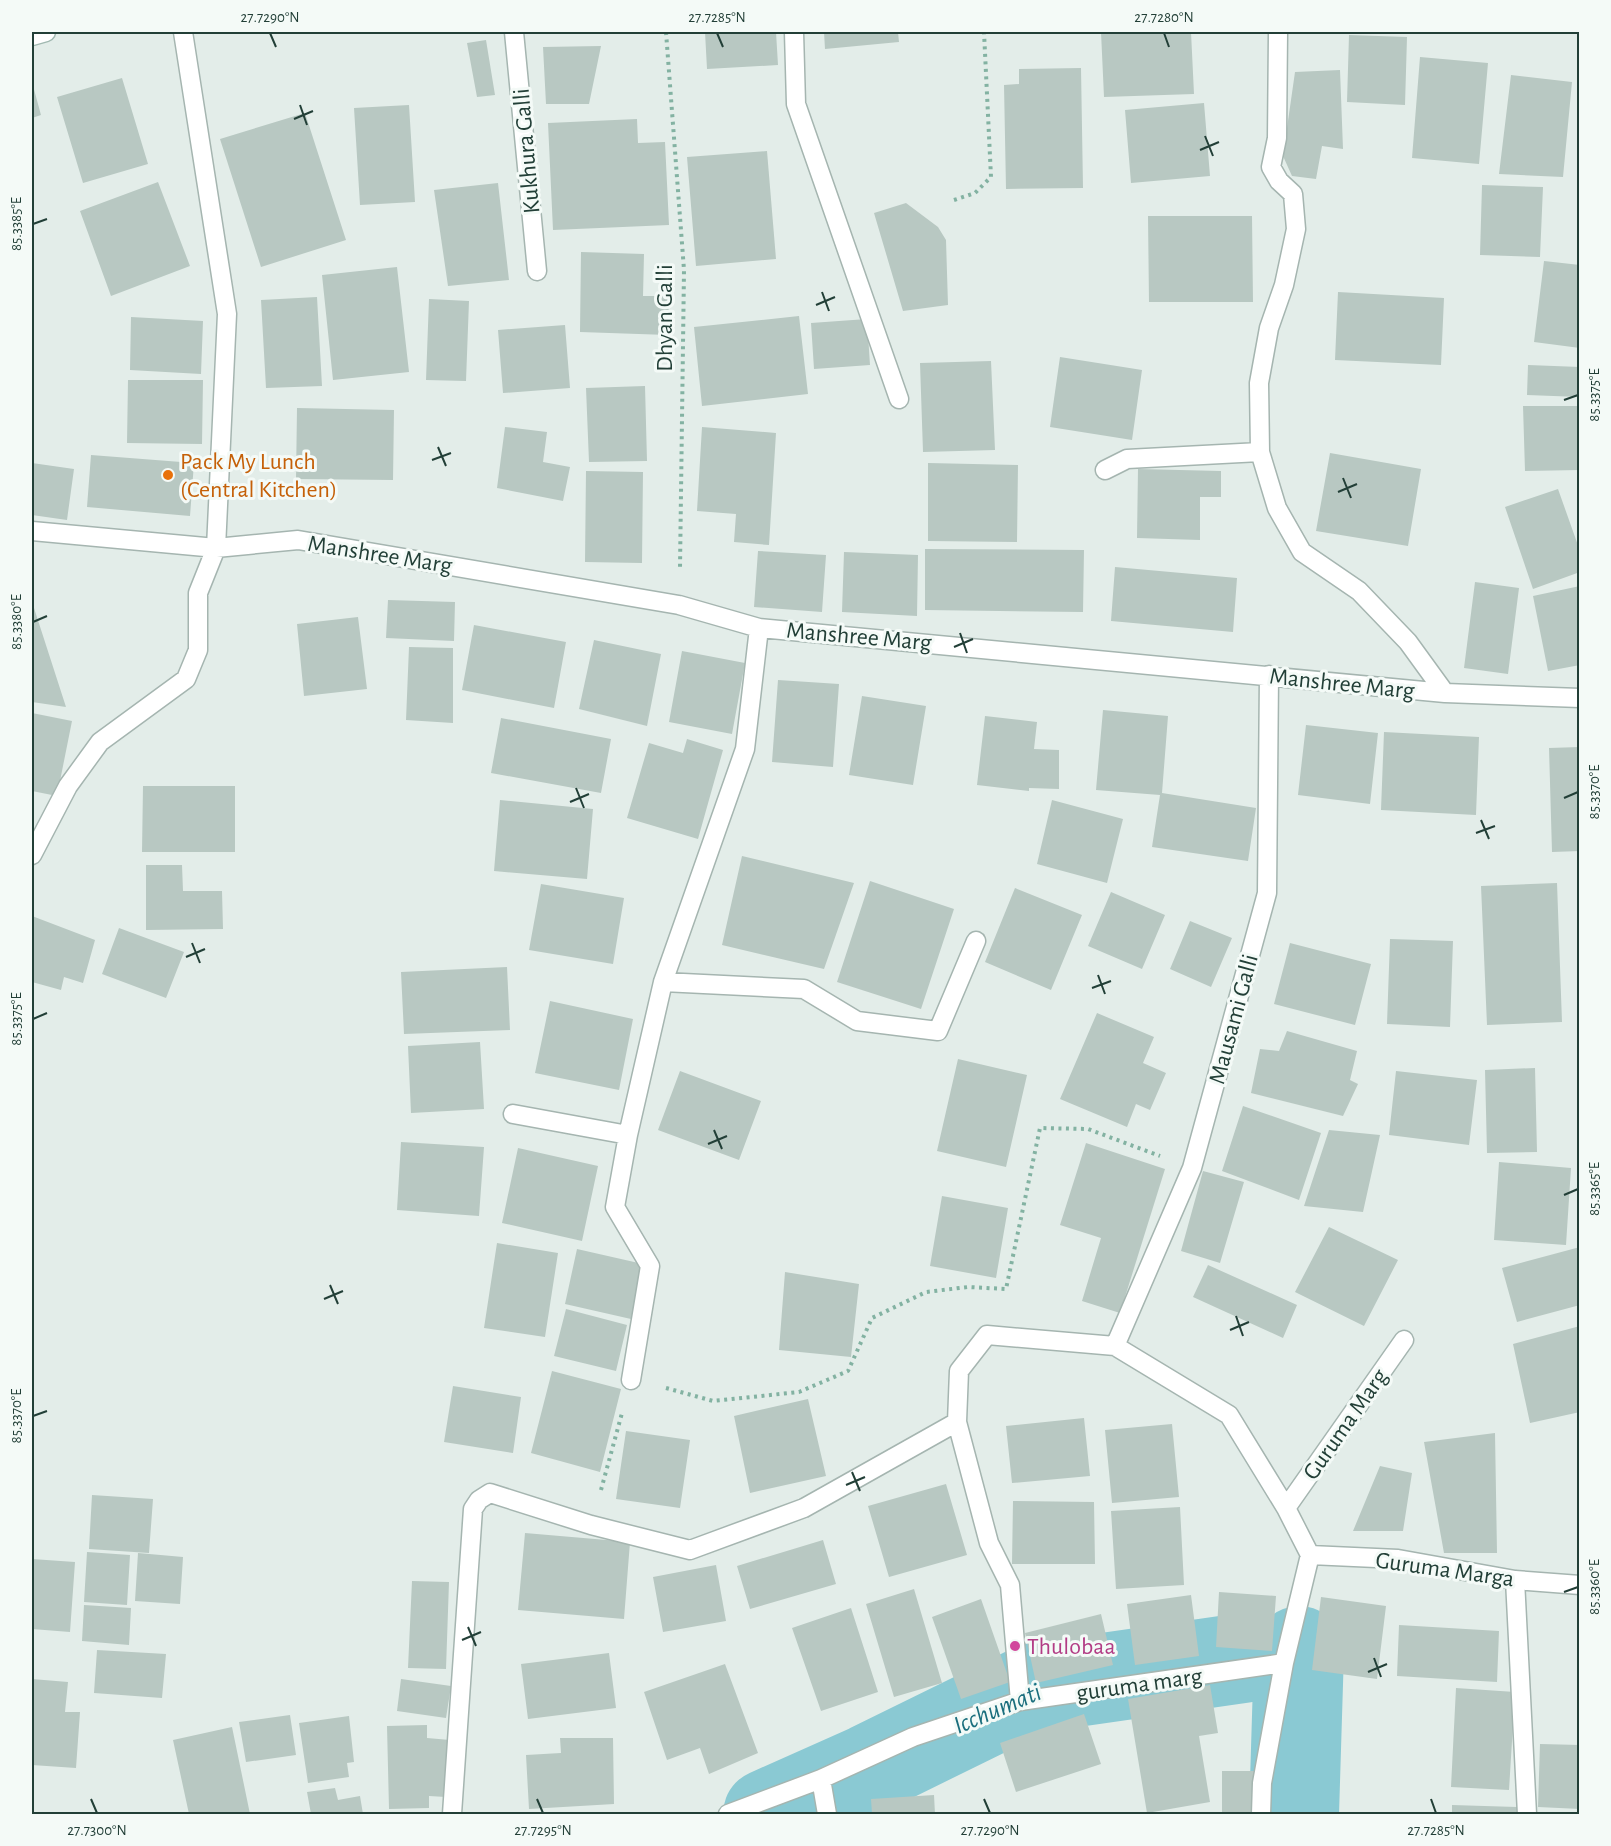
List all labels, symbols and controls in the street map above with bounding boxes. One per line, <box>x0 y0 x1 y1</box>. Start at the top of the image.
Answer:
text: 27.7290°N <box>240 10 300 25</box>
text: 27.7285°N <box>688 10 746 25</box>
text: 27.7280°N <box>1134 10 1194 25</box>
street label: Kukhura Galli <box>510 87 544 215</box>
text: 85.3385°E <box>9 197 24 251</box>
street label: Dhyan Galli <box>653 264 677 372</box>
text: 85.3375°E <box>1587 368 1602 422</box>
place label: Pack My Lunch (Central Kitchen) <box>180 450 337 502</box>
marker: Pack My Lunch (Central Kitchen) <box>161 468 175 482</box>
street label: Manshree Marg <box>306 532 454 578</box>
text: 85.3380°E <box>9 594 24 650</box>
street label: Manshree Marg <box>785 619 933 655</box>
street label: Manshree Marg <box>1268 664 1416 704</box>
text: 85.3370°E <box>1587 765 1602 819</box>
street label: Mausami Galli <box>1205 952 1263 1087</box>
text: 85.3375°E <box>9 992 24 1046</box>
text: 85.3365°E <box>1587 1162 1602 1216</box>
street label: Guruma Marg <box>1299 1365 1393 1484</box>
text: 85.3370°E <box>9 1389 24 1443</box>
street label: Guruma Marga <box>1374 1548 1516 1592</box>
text: 85.3360°E <box>1587 1559 1602 1615</box>
place label: Thulobaa <box>1027 1635 1115 1659</box>
marker: Thulobaa <box>1008 1639 1022 1653</box>
street label: guruma marg <box>1074 1664 1204 1706</box>
water label: Icchumati <box>950 1679 1045 1739</box>
text: 27.7300°N <box>67 1823 127 1838</box>
text: 27.7295°N <box>514 1823 572 1838</box>
text: 27.7290°N <box>960 1823 1020 1838</box>
text: 27.7285°N <box>1407 1823 1465 1838</box>

